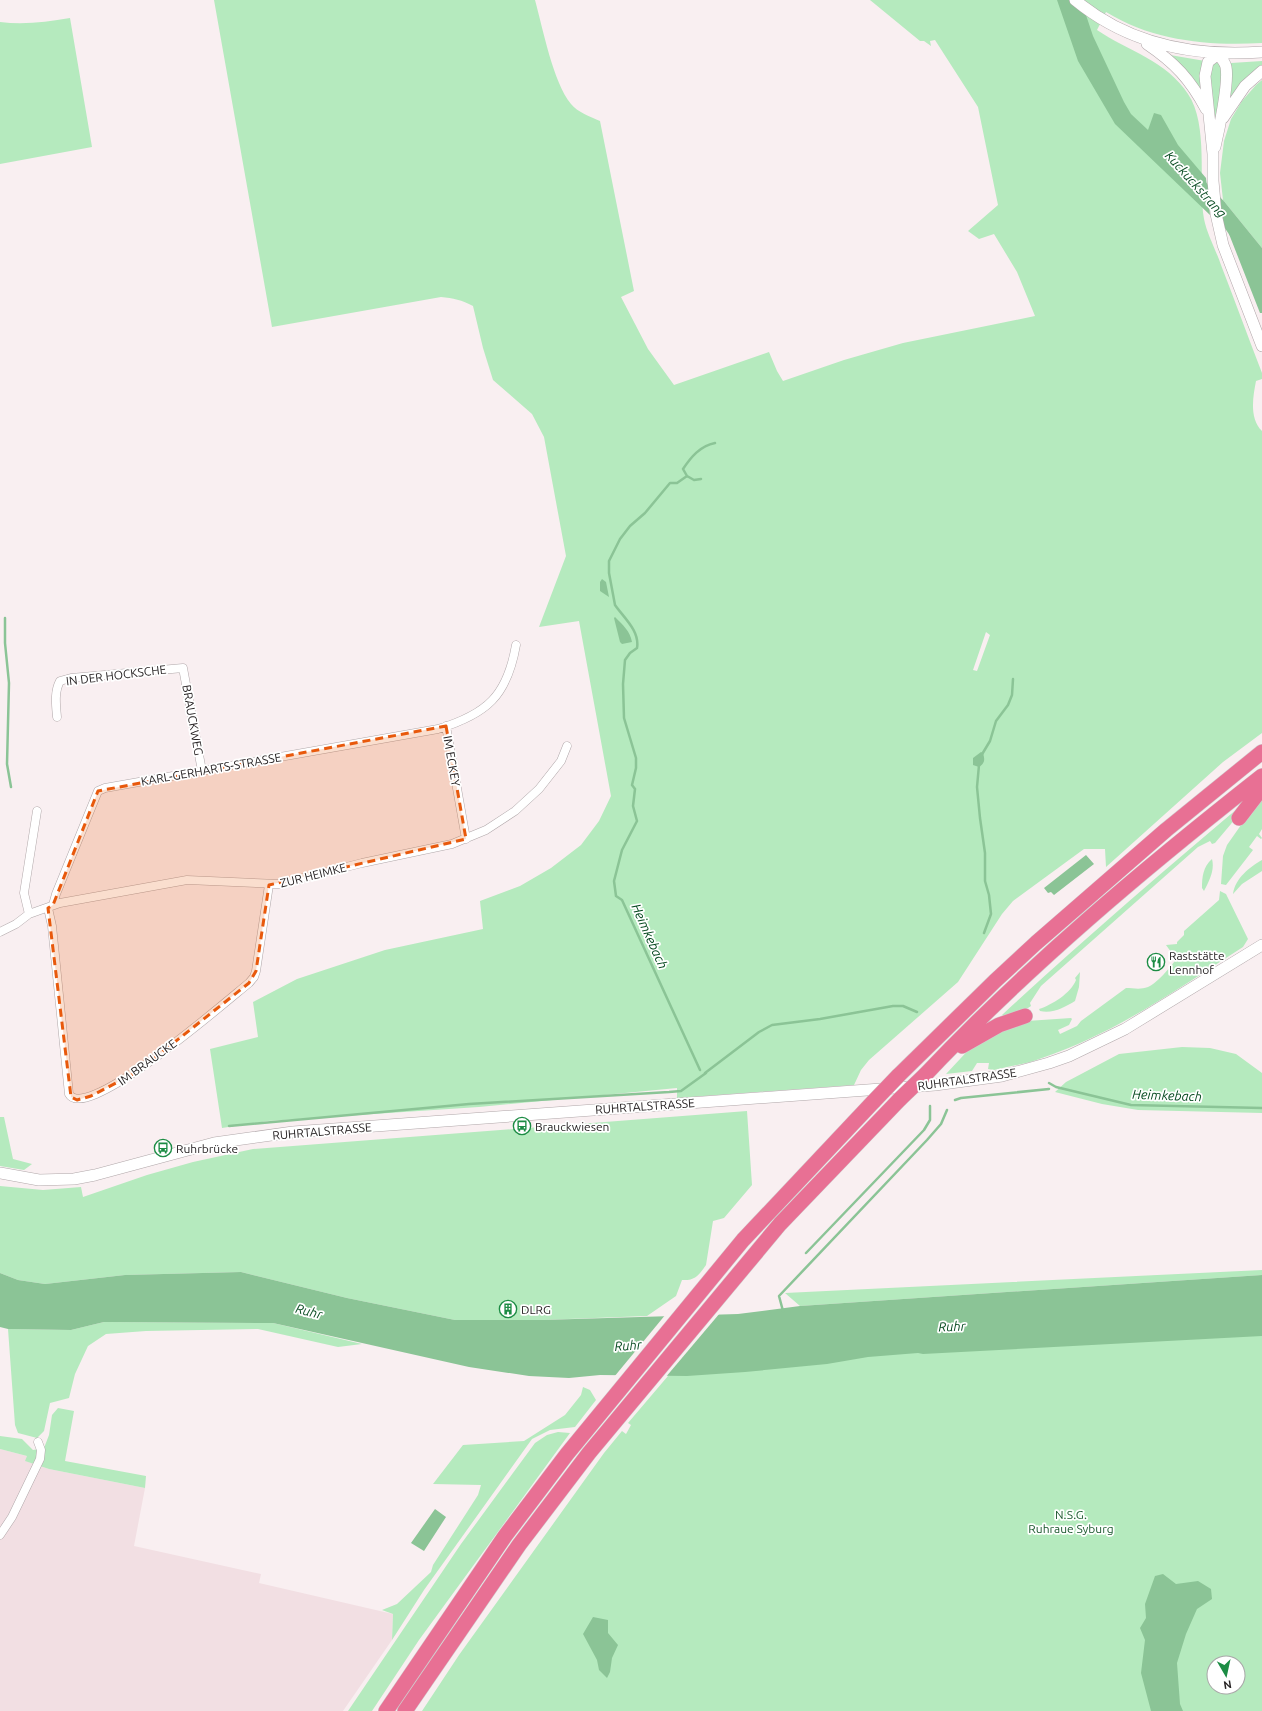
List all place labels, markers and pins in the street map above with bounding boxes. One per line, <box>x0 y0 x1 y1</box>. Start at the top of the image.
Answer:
place label: Raststätte Lennhof <box>1169 949 1225 976</box>
restaurant icon: Raststätte Lennhof <box>1146 952 1166 972</box>
bus stop icon: Brauckwiesen <box>512 1116 532 1136</box>
place label: Brauckwiesen <box>535 1120 609 1133</box>
bus stop icon: Ruhrbrücke <box>153 1138 173 1158</box>
place label: Ruhrbrücke <box>176 1142 238 1155</box>
building icon: DLRG <box>498 1299 518 1319</box>
place label: DLRG <box>521 1303 551 1316</box>

